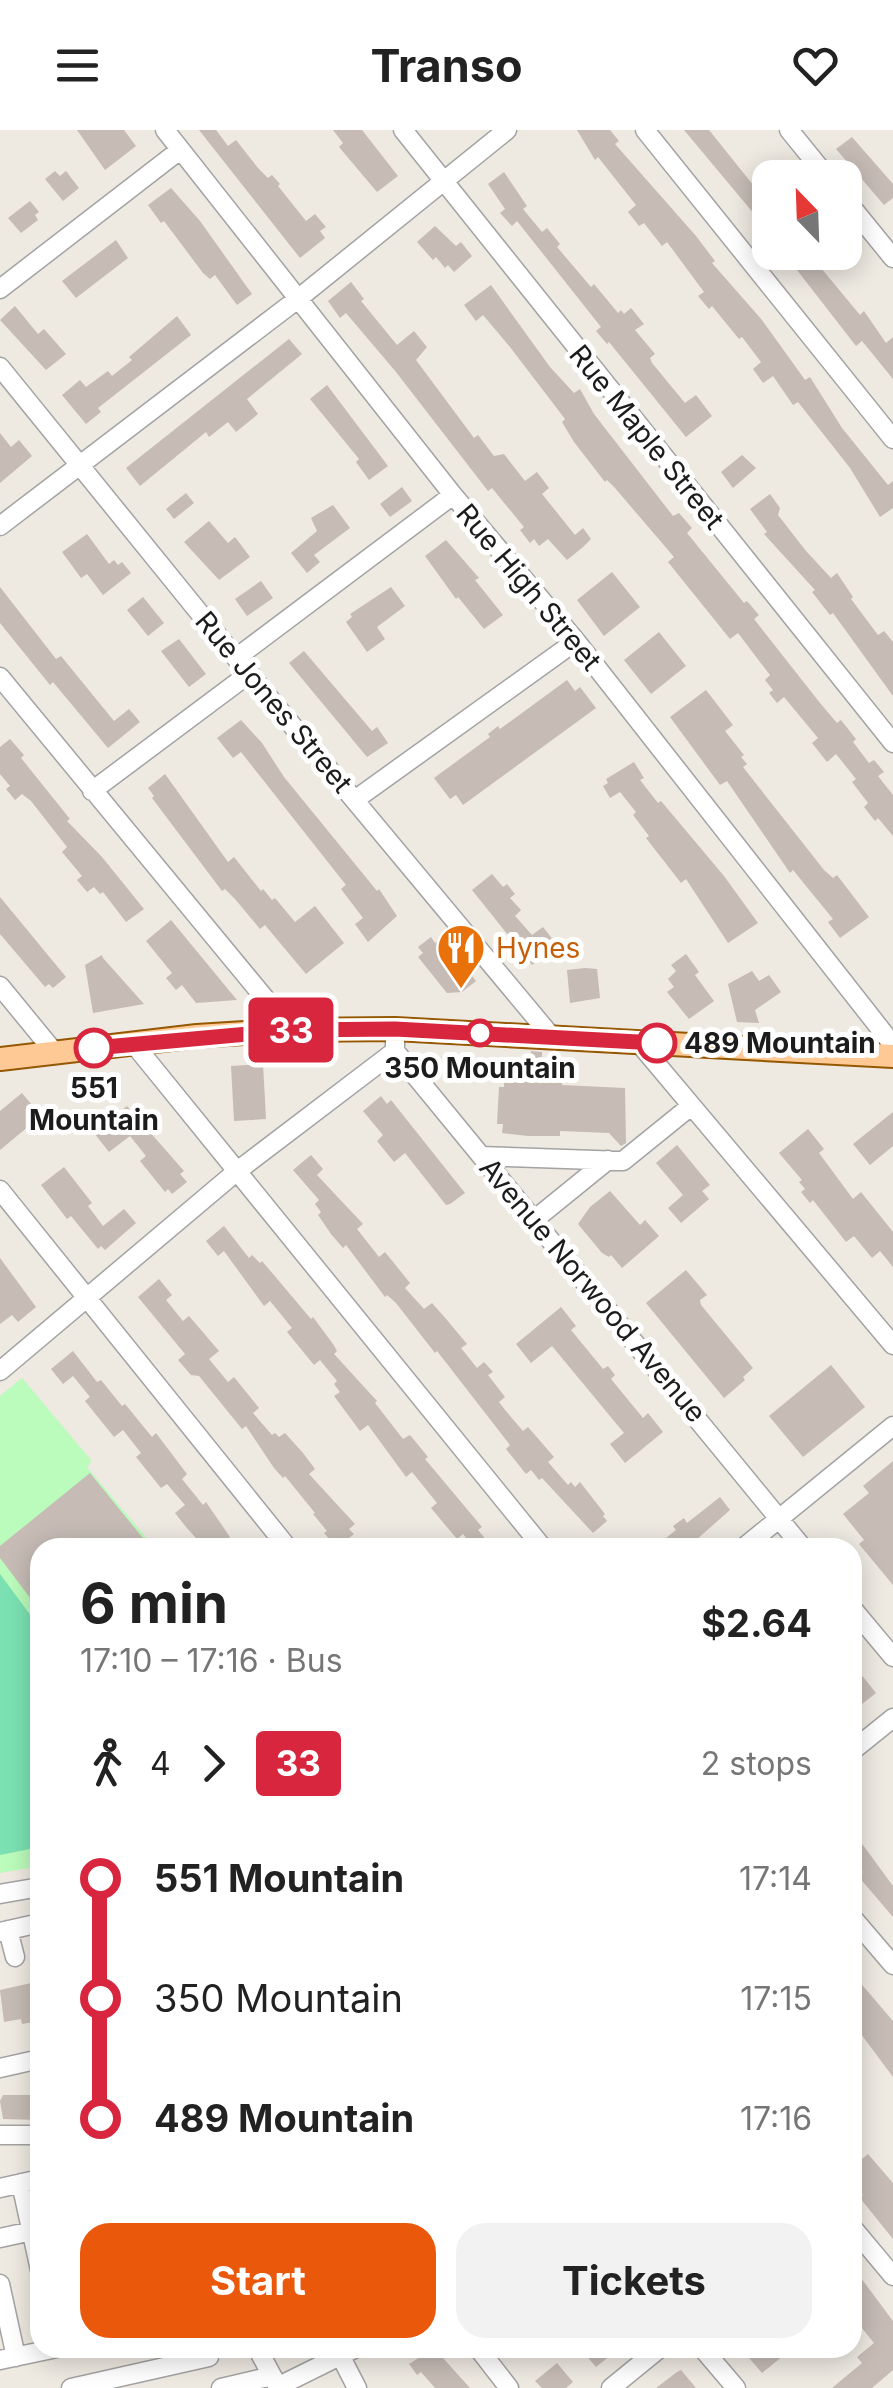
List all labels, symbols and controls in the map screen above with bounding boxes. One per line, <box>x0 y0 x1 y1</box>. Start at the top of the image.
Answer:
icon: menu <box>50 38 105 93</box>
text: Transo <box>370 38 523 93</box>
icon: heart <box>788 38 843 93</box>
north arrow <box>752 160 862 270</box>
map controls <box>752 160 862 270</box>
street label: Rue Maple Street <box>562 338 732 536</box>
street label: Rue High Street <box>449 497 609 677</box>
street label: Rue Jones Street <box>188 604 360 800</box>
restaurant icon: Hynes <box>435 922 487 990</box>
place label: Hynes <box>496 931 580 965</box>
line badge: 33 <box>246 998 336 1062</box>
text: 33 <box>268 1009 314 1051</box>
marker: 350 Mountain <box>467 1020 493 1046</box>
marker: 489 Mountain <box>638 1024 676 1062</box>
place label: 489 Mountain <box>684 1026 876 1060</box>
marker: 551 Mountain <box>75 1029 113 1067</box>
place label: 350 Mountain <box>384 1051 576 1085</box>
place label: 551 Mountain <box>29 1071 159 1137</box>
street label: Avenue Norwood Avenue <box>473 1151 713 1429</box>
text: 6 min <box>80 1570 228 1636</box>
text: $2.64 <box>701 1600 812 1646</box>
text: 17:10 – 17:16 · Bus <box>80 1641 343 1680</box>
icon: walk <box>80 1736 135 1791</box>
icon: forward <box>186 1736 241 1791</box>
text: 33 <box>276 1742 321 1784</box>
text: 4 <box>150 1744 171 1783</box>
text: 2 stops <box>701 1744 812 1783</box>
text: 551 Mountain <box>154 1855 404 1901</box>
text: 17:14 <box>739 1859 812 1898</box>
text: 350 Mountain <box>154 1975 403 2021</box>
text: 17:15 <box>740 1979 812 2018</box>
text: 489 Mountain <box>154 2095 414 2141</box>
text: 17:16 <box>740 2099 812 2138</box>
button: Start <box>80 2223 436 2338</box>
button: Tickets <box>456 2223 812 2338</box>

